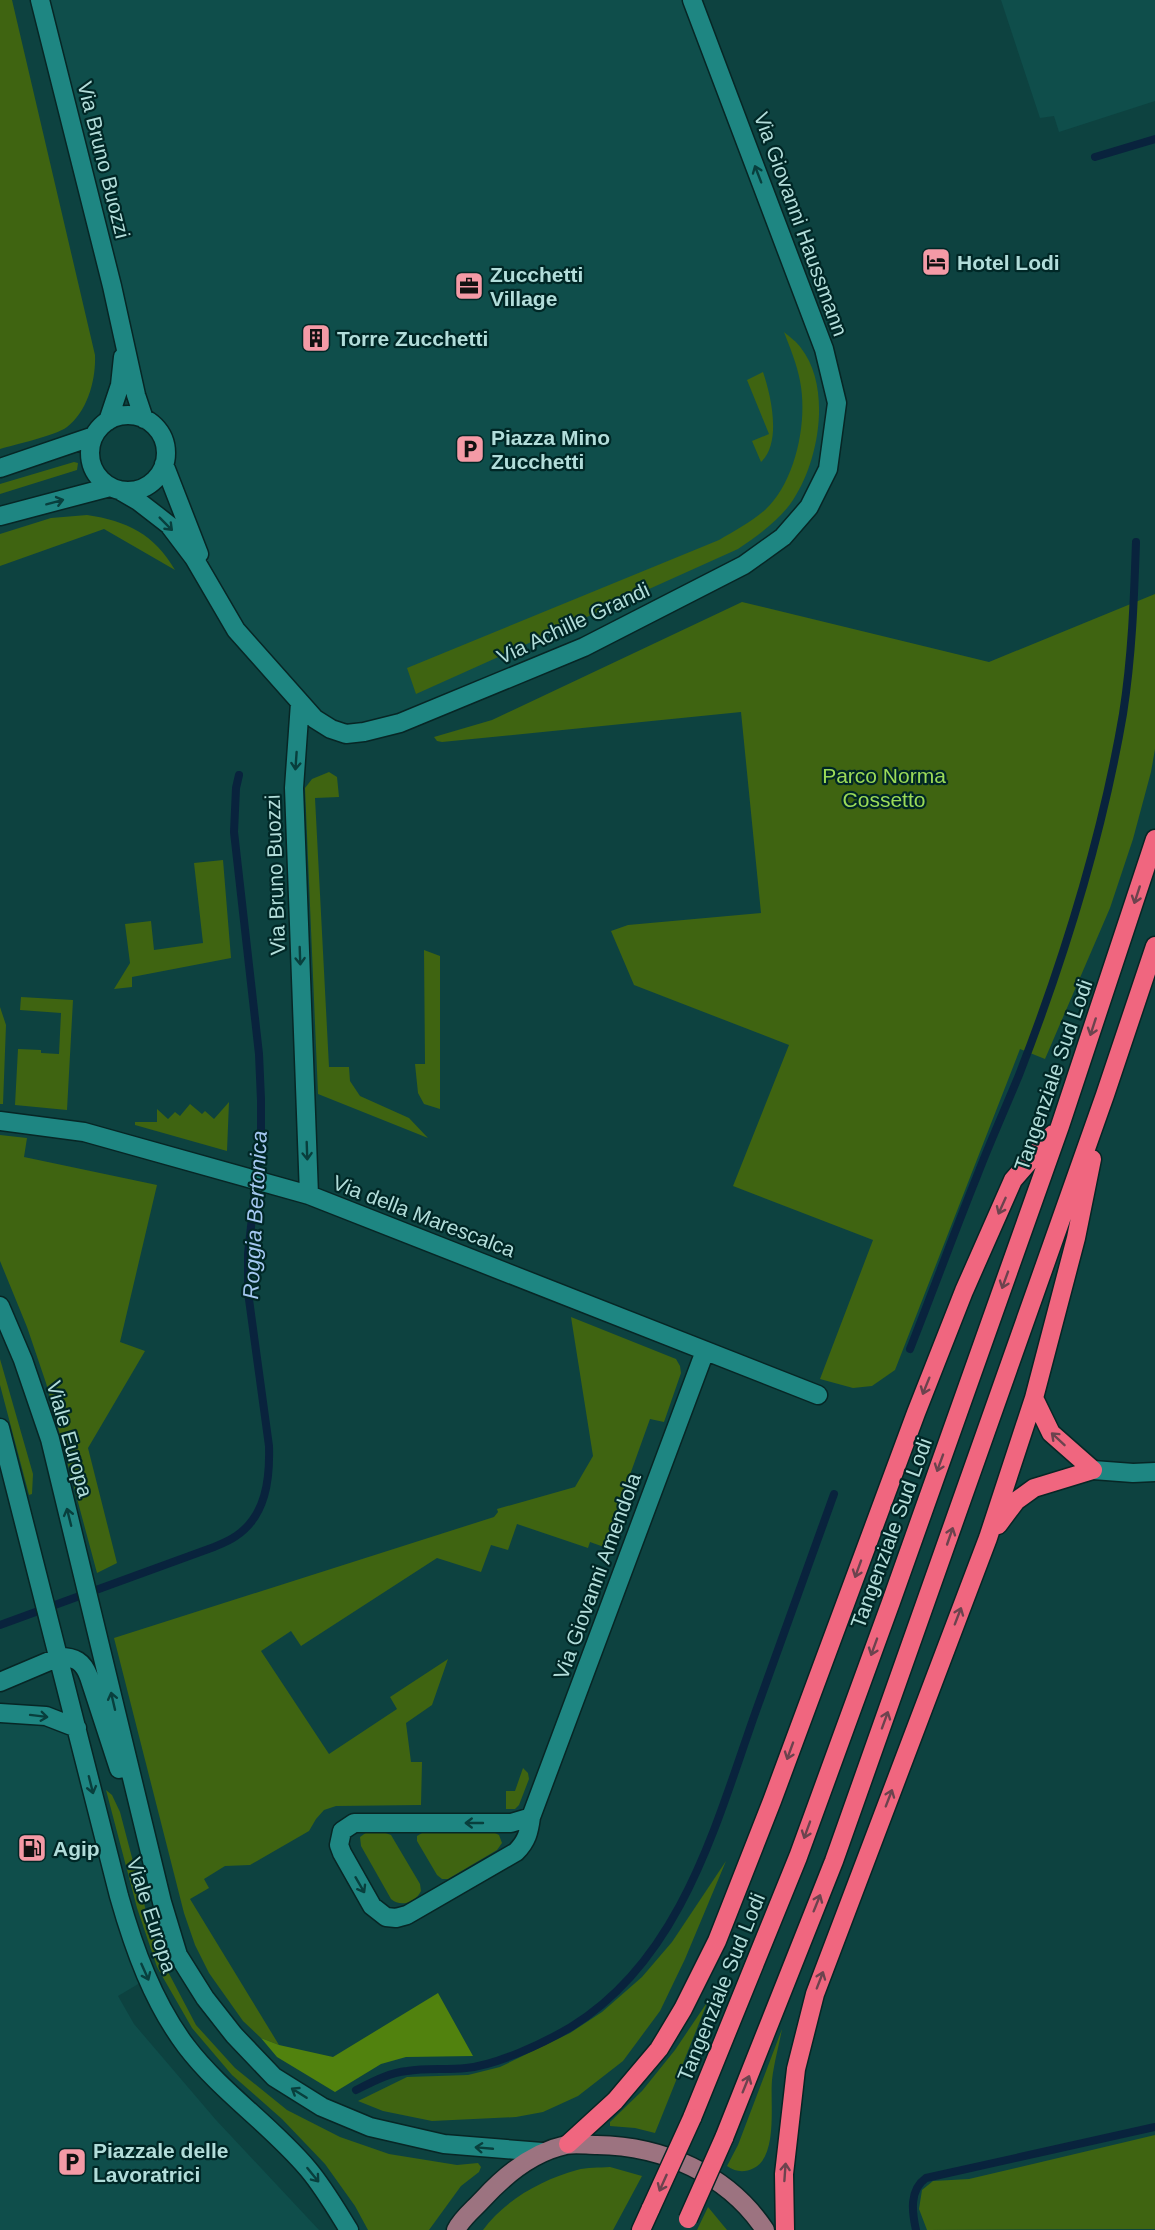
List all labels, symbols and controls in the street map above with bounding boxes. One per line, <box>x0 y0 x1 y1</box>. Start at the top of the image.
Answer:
street label: Via Bruno Buozzi <box>73 79 135 241</box>
street label: Via Giovanni Haussmann <box>750 109 852 339</box>
one-way arrow <box>752 165 763 184</box>
hotel icon: Hotel Lodi <box>920 246 952 278</box>
place label: Hotel Lodi <box>957 251 1060 274</box>
place label: Zucchetti Village <box>490 263 583 310</box>
office icon: Zucchetti Village <box>453 270 485 302</box>
building icon: Torre Zucchetti <box>300 322 332 354</box>
place label: Torre Zucchetti <box>337 327 488 350</box>
place label: Piazza Mino Zucchetti <box>491 426 610 473</box>
parking icon: Piazza Mino Zucchetti <box>454 433 486 465</box>
one-way arrow <box>45 495 64 507</box>
one-way arrow <box>159 517 174 531</box>
street label: Via Achille Grandi <box>493 578 653 668</box>
one-way arrow <box>290 751 301 771</box>
park label: Parco Norma Cossetto <box>822 764 946 811</box>
street label: Via Bruno Buozzi <box>261 794 289 956</box>
one-way arrow <box>1130 885 1141 904</box>
one-way arrow <box>294 946 306 966</box>
street label: Tangenziale Sud Lodi <box>1009 976 1097 1174</box>
one-way arrow <box>1087 1017 1098 1036</box>
water label: Roggia Bertonica <box>238 1130 272 1300</box>
one-way arrow <box>302 1140 313 1160</box>
street label: Via della Marescalca <box>330 1171 519 1261</box>
one-way arrow <box>995 1197 1007 1215</box>
one-way arrow <box>999 1270 1010 1289</box>
one-way arrow <box>920 1376 931 1395</box>
street label: Viale Europa <box>42 1378 98 1500</box>
one-way arrow <box>1050 1431 1065 1446</box>
street label: Tangenziale Sud Lodi <box>846 1435 936 1631</box>
one-way arrow <box>934 1454 945 1472</box>
street label: Via Giovanni Amendola <box>549 1469 645 1682</box>
one-way arrow <box>62 1508 74 1527</box>
one-way arrow <box>945 1527 956 1546</box>
one-way arrow <box>852 1559 863 1578</box>
one-way arrow <box>954 1607 965 1626</box>
one-way arrow <box>868 1637 879 1656</box>
one-way arrow <box>107 1692 119 1711</box>
one-way arrow <box>29 1711 49 1722</box>
one-way arrow <box>880 1711 891 1729</box>
one-way arrow <box>784 1742 795 1760</box>
one-way arrow <box>86 1775 97 1794</box>
one-way arrow <box>885 1789 896 1808</box>
one-way arrow <box>464 1817 484 1829</box>
one-way arrow <box>801 1820 812 1839</box>
fuel station icon: Agip <box>16 1832 48 1864</box>
place label: Agip <box>53 1837 100 1860</box>
street label: Viale Europa <box>123 1854 182 1976</box>
one-way arrow <box>355 1877 367 1894</box>
street label: Tangenziale Sud Lodi <box>673 1890 769 2084</box>
one-way arrow <box>813 1894 824 1912</box>
one-way arrow <box>140 1963 151 1981</box>
one-way arrow <box>815 1972 826 1990</box>
one-way arrow <box>741 2075 752 2094</box>
one-way arrow <box>291 2086 308 2098</box>
place label: Piazzale delle Lavoratrici <box>93 2139 228 2186</box>
one-way arrow <box>474 2142 494 2153</box>
parking icon: Piazzale delle Lavoratrici <box>56 2146 88 2178</box>
one-way arrow <box>779 2162 790 2182</box>
one-way arrow <box>306 2167 319 2183</box>
one-way arrow <box>657 2173 668 2191</box>

